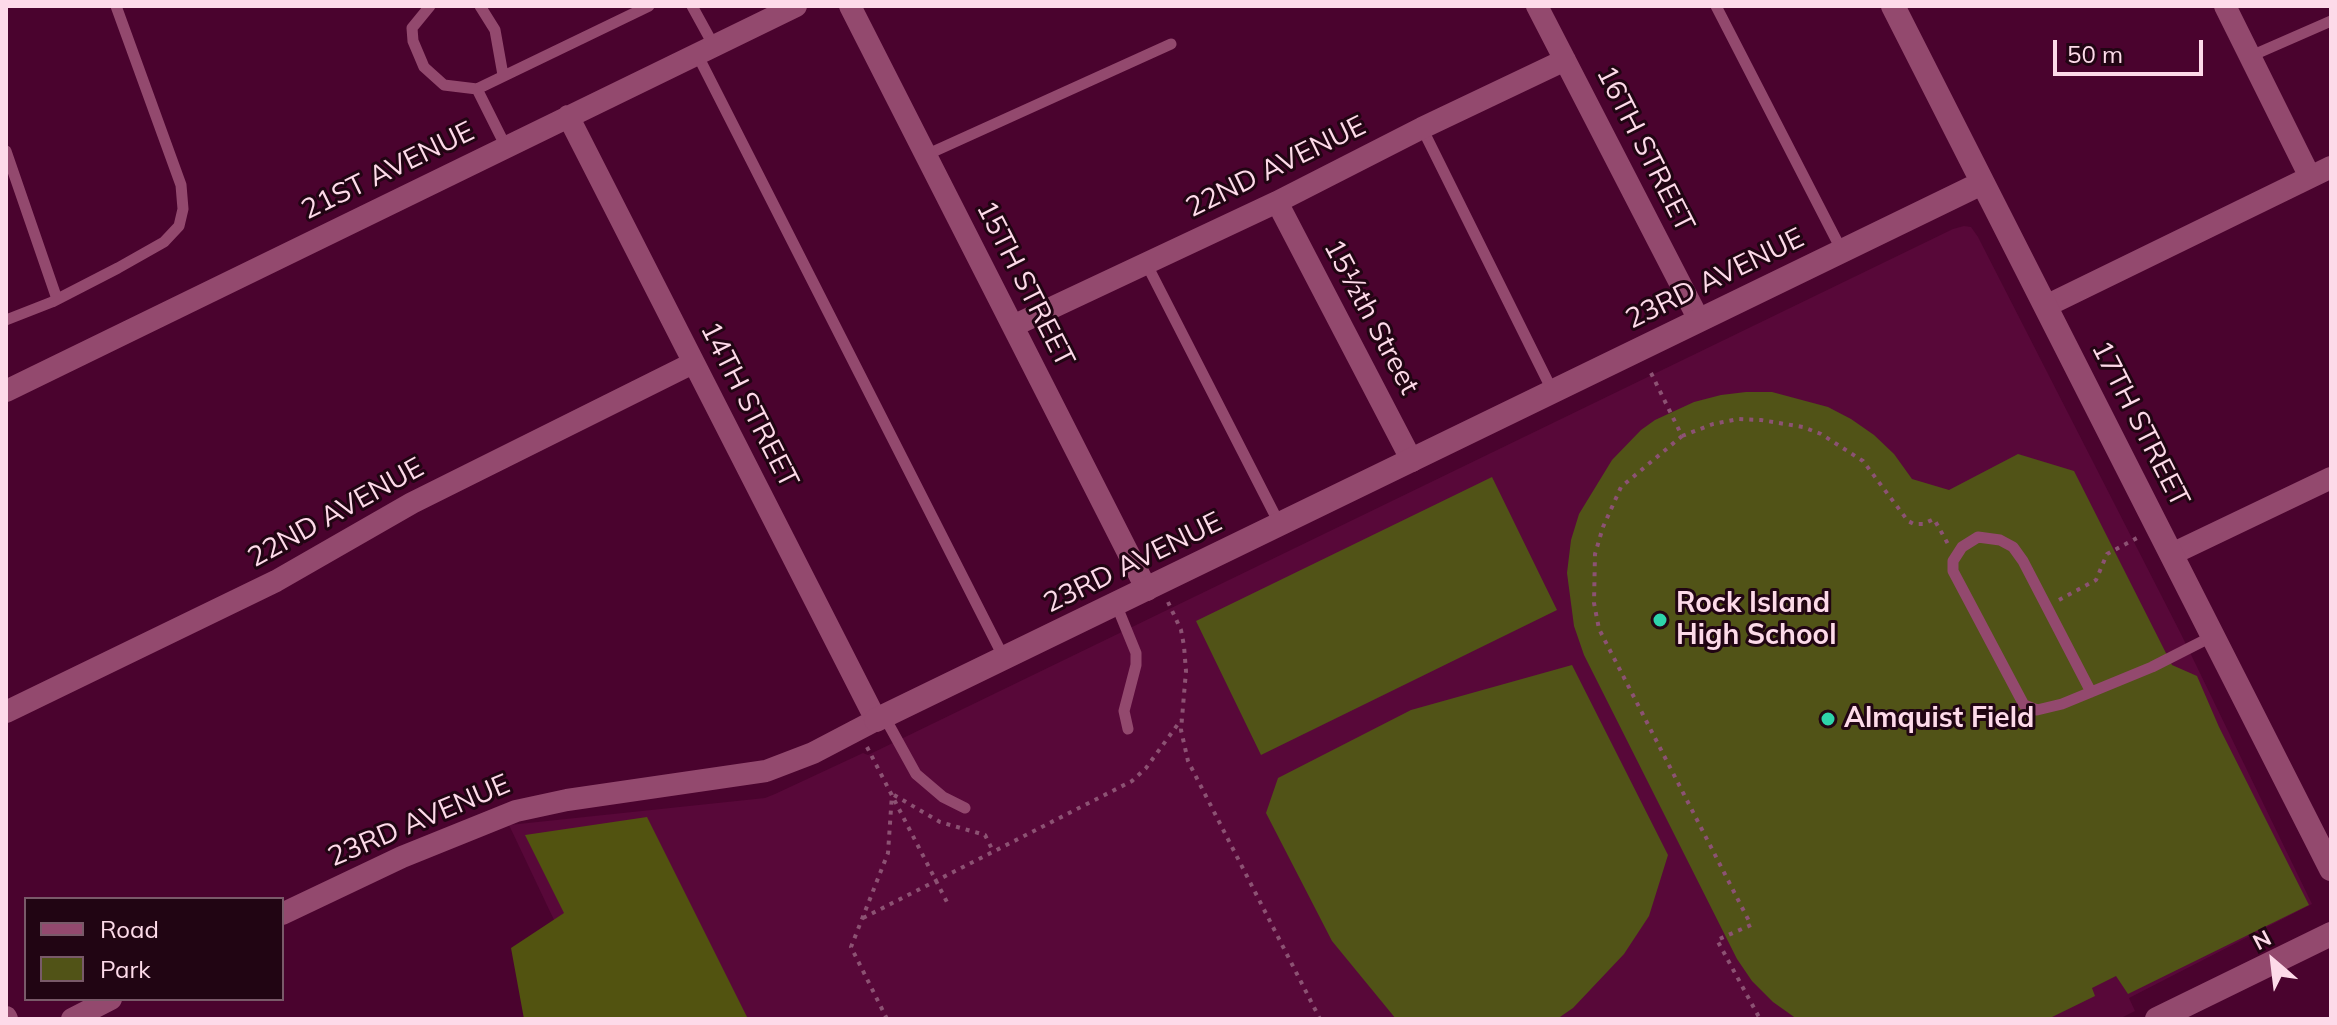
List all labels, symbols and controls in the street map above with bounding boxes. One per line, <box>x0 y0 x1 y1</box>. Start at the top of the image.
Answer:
scale bar <box>2057 24 2207 74</box>
text: 50 m <box>2067 39 2123 69</box>
street label: 16TH STREET <box>1589 60 1701 238</box>
street label: 22ND AVENUE <box>1181 109 1371 225</box>
street label: 21ST AVENUE <box>296 115 480 227</box>
street label: 15TH STREET <box>969 195 1081 373</box>
street label: 23RD AVENUE <box>1620 221 1810 337</box>
street label: 15½th Street <box>1316 234 1426 400</box>
street label: 14TH STREET <box>693 316 805 494</box>
street label: 17TH STREET <box>2084 335 2196 513</box>
street label: 22ND AVENUE <box>242 451 430 575</box>
street label: 23RD AVENUE <box>1038 505 1228 621</box>
place label: Rock Island High School <box>1676 587 1836 653</box>
marker: Rock Island High School <box>1651 611 1669 629</box>
place label: Almquist Field <box>1844 702 2034 736</box>
marker: Almquist Field <box>1819 710 1837 728</box>
street label: 23RD AVENUE <box>323 768 515 874</box>
legend <box>24 897 284 1001</box>
text: Road <box>100 914 159 944</box>
north arrow <box>2233 921 2313 1001</box>
text: N <box>2248 924 2276 956</box>
text: Park <box>100 954 151 984</box>

